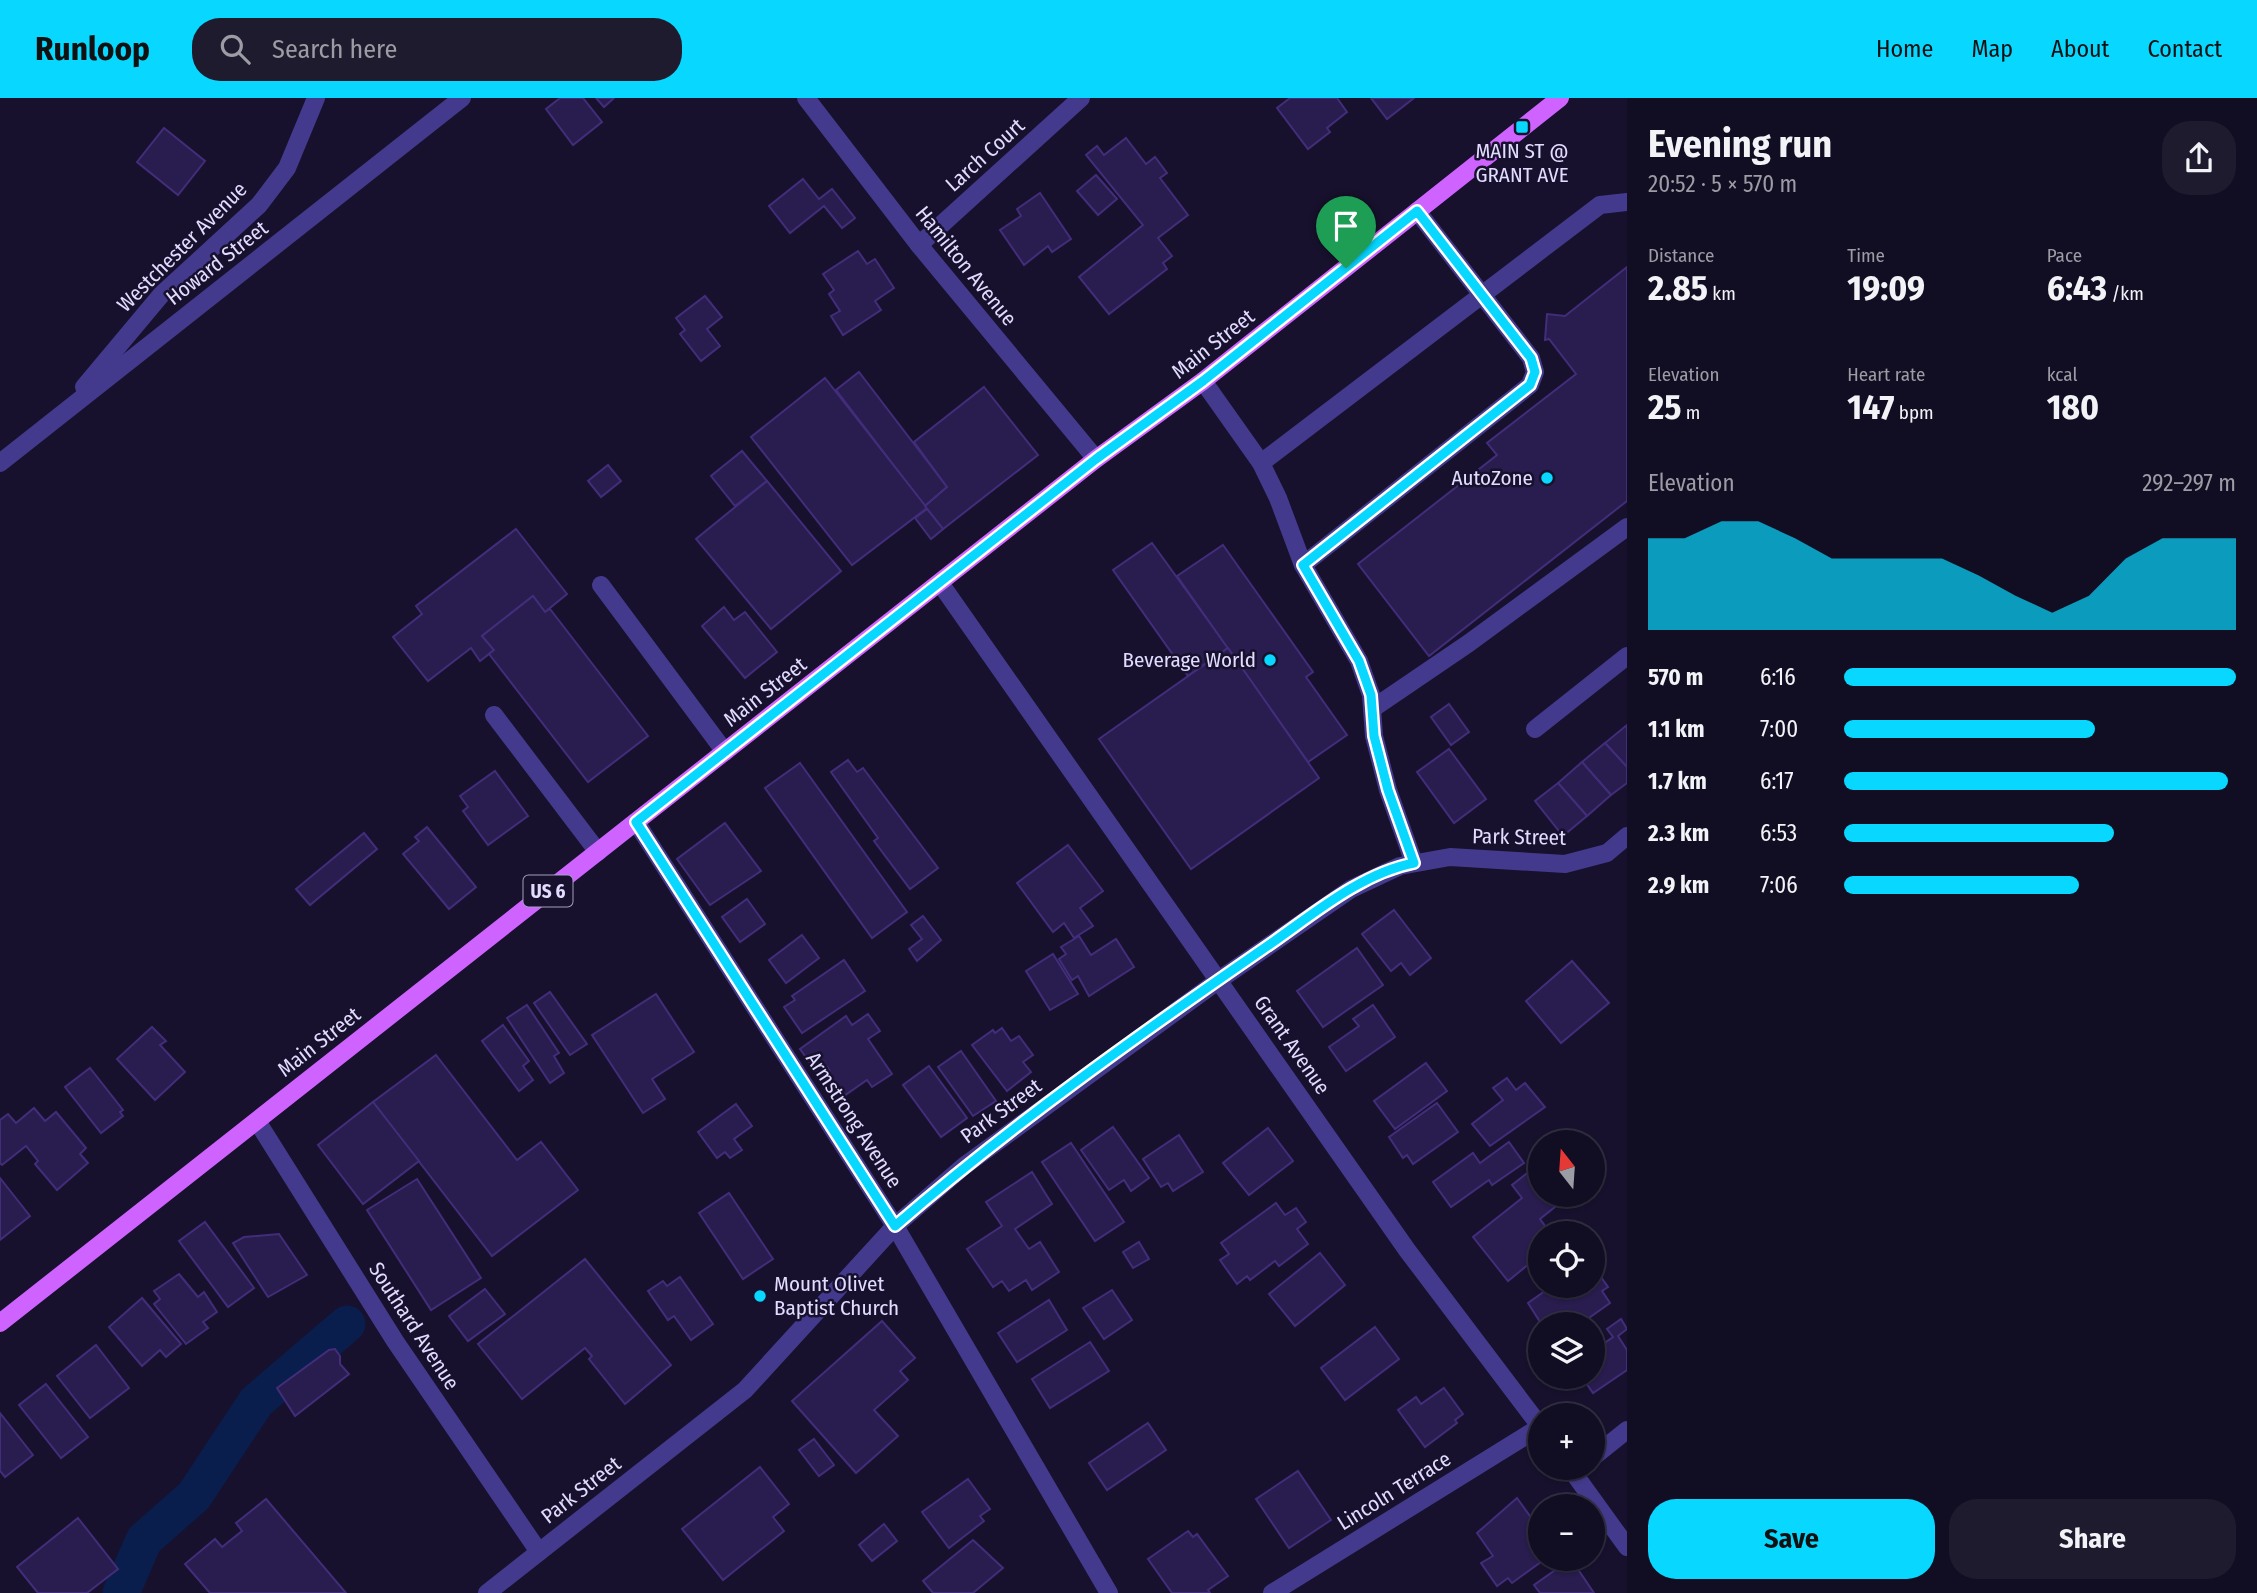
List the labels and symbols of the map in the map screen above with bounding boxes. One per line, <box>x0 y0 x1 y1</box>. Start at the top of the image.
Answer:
street label: Larch Court <box>940 113 1030 197</box>
marker: MAIN ST @ GRANT AVE <box>1514 119 1530 135</box>
place label: MAIN ST @ GRANT AVE <box>1475 138 1569 188</box>
street label: Westchester Avenue <box>112 177 252 317</box>
pin <box>1316 196 1376 268</box>
street label: Hamilton Avenue <box>910 201 1022 331</box>
street label: Howard Street <box>161 215 273 311</box>
street label: Main Street <box>1166 303 1260 384</box>
place label: AutoZone <box>1451 465 1533 491</box>
marker: AutoZone <box>1539 470 1555 486</box>
place label: Beverage World <box>1122 647 1256 673</box>
street label: Main Street <box>718 651 812 732</box>
marker: Beverage World <box>1262 652 1278 668</box>
street label: Park Street <box>1472 823 1566 851</box>
road number: US 6 <box>524 876 572 906</box>
street label: Grant Avenue <box>1248 990 1336 1100</box>
street label: Main Street <box>272 1001 366 1082</box>
street label: Armstrong Avenue <box>800 1047 908 1193</box>
street label: Park Street <box>955 1073 1047 1149</box>
north arrow <box>1528 1130 1605 1208</box>
street label: Southard Avenue <box>363 1257 465 1395</box>
place label: Mount Olivet Baptist Church <box>774 1271 899 1321</box>
marker: Mount Olivet Baptist Church <box>752 1288 768 1304</box>
street label: Lincoln Terrace <box>1332 1446 1456 1536</box>
street label: Park Street <box>536 1451 626 1529</box>

